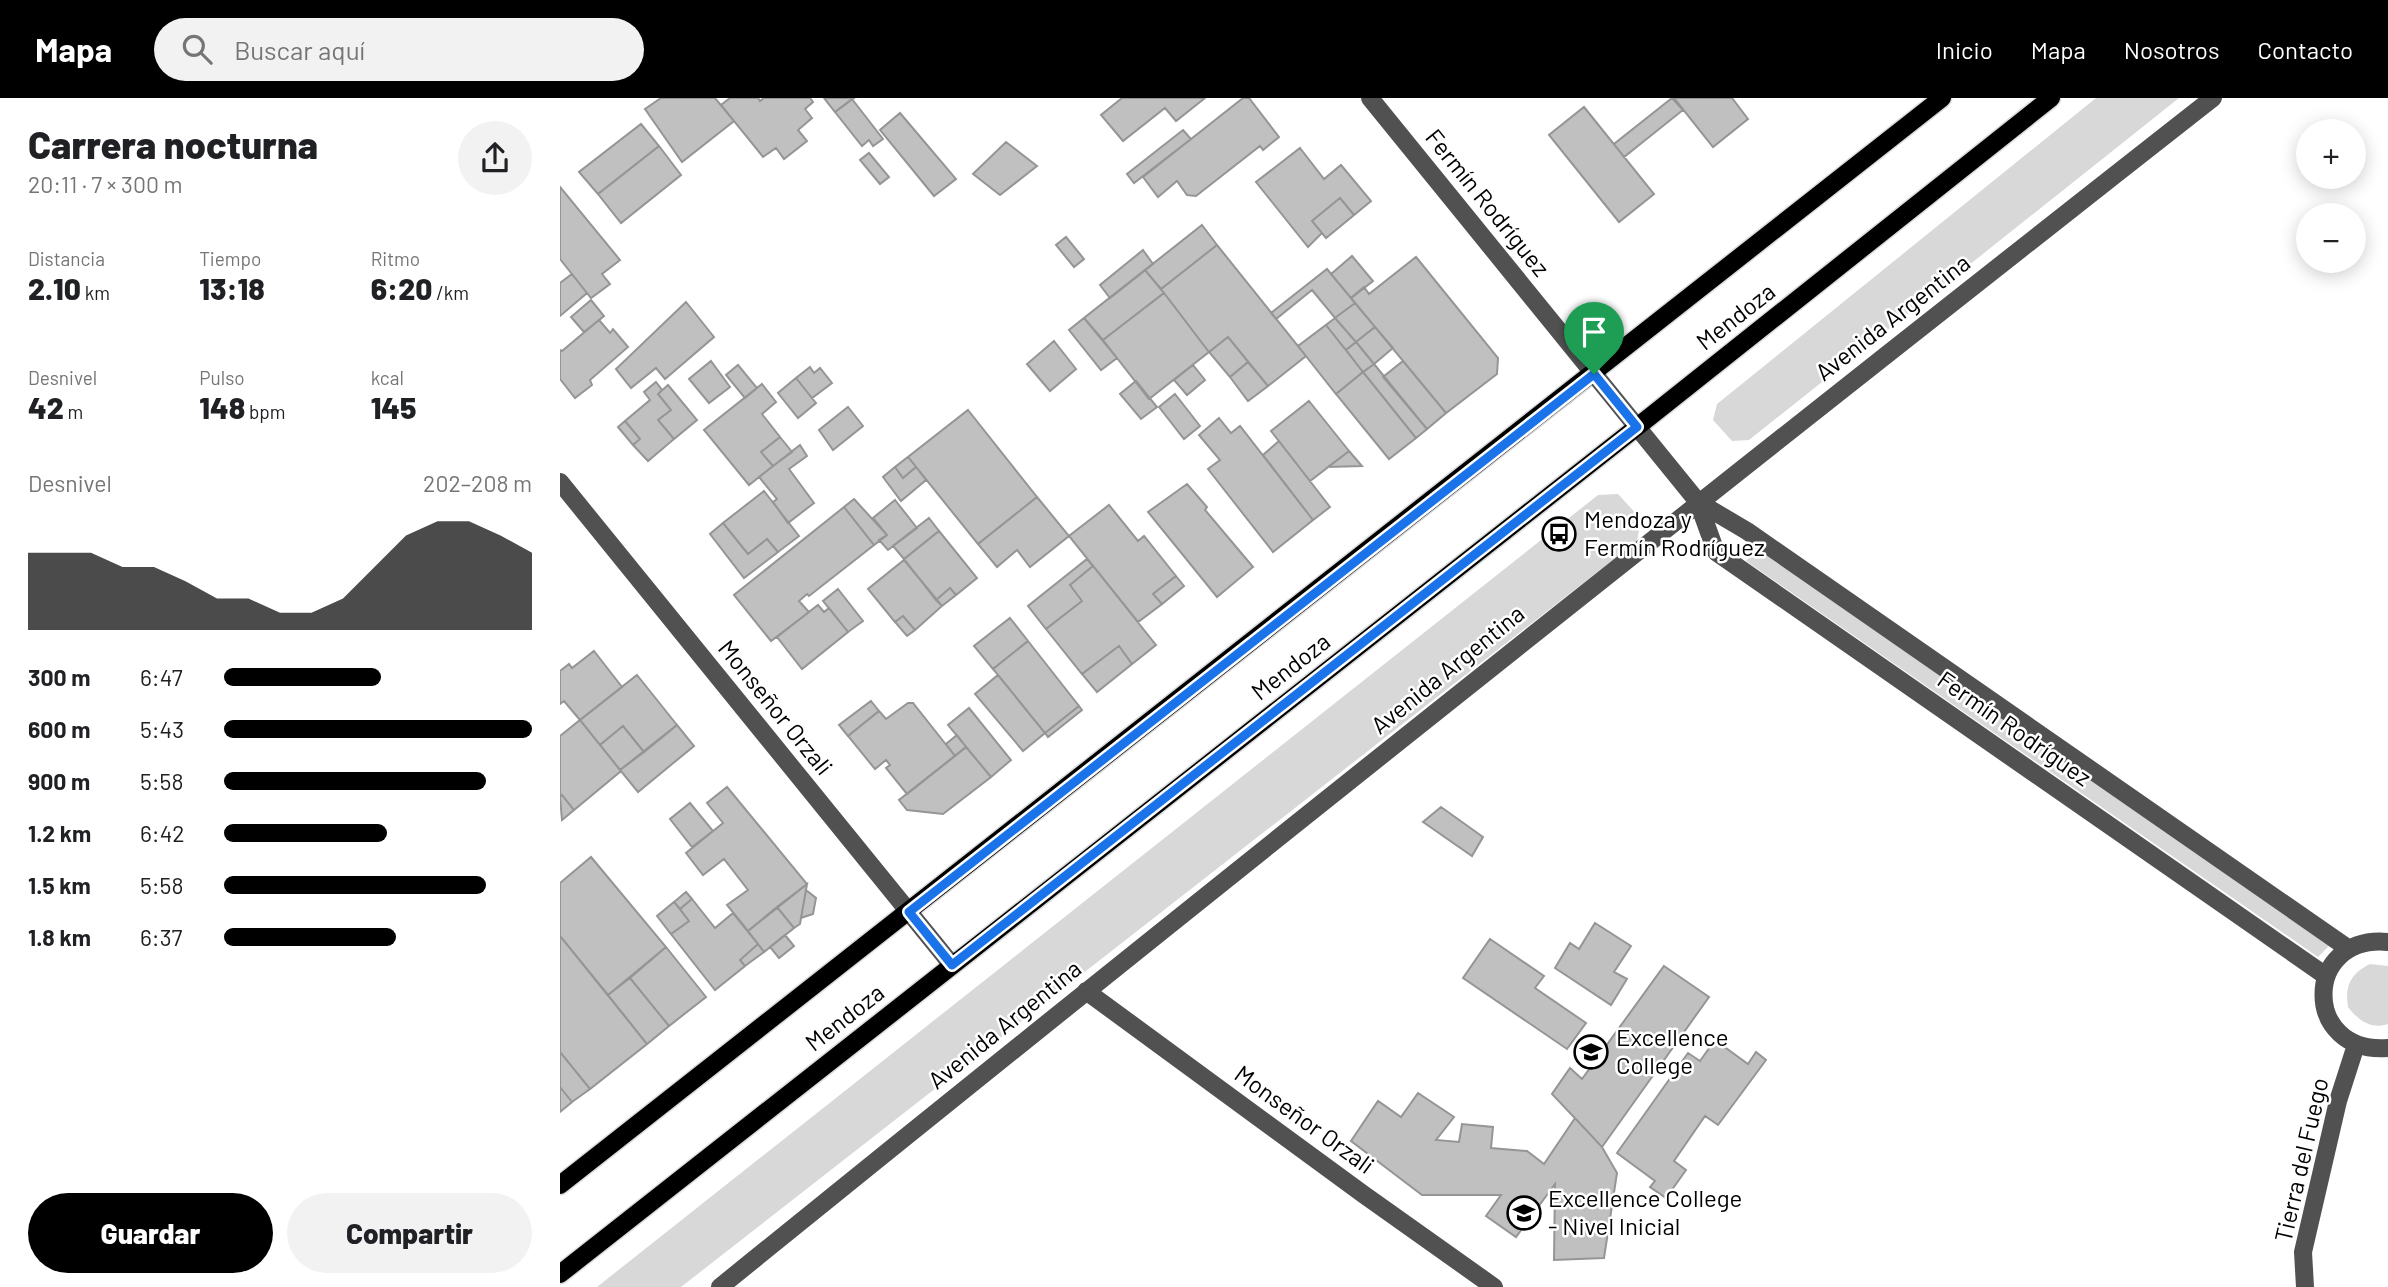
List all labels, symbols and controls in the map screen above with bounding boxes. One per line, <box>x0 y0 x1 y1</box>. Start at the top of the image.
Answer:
search box <box>154 18 644 81</box>
text: Mapa <box>35 29 112 69</box>
icon: search <box>178 30 216 68</box>
text: Buscar aquí <box>234 34 365 65</box>
text: Inicio <box>1936 35 1993 64</box>
text: Mapa <box>2031 35 2086 64</box>
text: Nosotros <box>2124 35 2220 64</box>
text: Contacto <box>2258 35 2353 64</box>
map controls <box>2296 119 2366 273</box>
button: + <box>2296 119 2366 189</box>
text: Carrera nocturna <box>28 121 318 167</box>
button: share <box>458 121 532 195</box>
street label: Fermín Rodríguez <box>1420 123 1556 281</box>
text: 20:11 · 7 × 300 m <box>28 170 183 198</box>
button: − <box>2296 203 2366 273</box>
text: Distancia <box>28 247 105 270</box>
text: Tiempo <box>199 247 261 270</box>
text: Ritmo <box>371 247 420 270</box>
street label: Avenida Argentina <box>1809 247 1975 386</box>
text: 2.10 <box>28 270 81 306</box>
text: 13:18 <box>199 270 265 306</box>
text: 6:20 <box>371 270 432 306</box>
street label: Mendoza <box>1690 276 1780 356</box>
text: km <box>81 281 110 304</box>
text: /km <box>432 281 469 304</box>
pin <box>1564 302 1624 374</box>
icon: arrive <box>1575 313 1613 351</box>
text: Desnivel <box>28 366 97 389</box>
text: Pulso <box>199 366 245 389</box>
text: kcal <box>371 366 404 389</box>
text: 42 <box>28 389 64 425</box>
text: 148 <box>199 389 245 425</box>
text: 145 <box>371 389 416 425</box>
text: m <box>64 400 83 423</box>
text: bpm <box>245 400 286 423</box>
text: Desnivel <box>28 469 112 497</box>
text: 202–208 m <box>423 469 532 497</box>
place label: Mendoza y Fermín Rodríguez <box>1584 504 1765 561</box>
bus stop icon: Mendoza y Fermín Rodríguez <box>1540 515 1578 553</box>
street label: Avenida Argentina <box>1365 598 1529 739</box>
street label: Mendoza <box>1245 626 1335 706</box>
street label: Monseñor Orzali <box>713 634 839 780</box>
text: 300 m <box>28 663 90 691</box>
text: 6:47 <box>140 663 183 691</box>
street label: Fermín Rodríguez <box>1933 664 2097 791</box>
text: 600 m <box>28 715 90 743</box>
text: 5:43 <box>140 715 184 743</box>
text: 900 m <box>28 767 90 795</box>
text: 5:58 <box>140 767 183 795</box>
text: 1.2 km <box>28 819 91 847</box>
text: 6:42 <box>140 819 185 847</box>
text: 1.5 km <box>28 871 91 899</box>
text: 5:58 <box>140 871 183 899</box>
text: 1.8 km <box>28 923 91 951</box>
text: 6:37 <box>140 923 182 951</box>
street label: Avenida Argentina <box>922 953 1086 1094</box>
street label: Mendoza <box>799 977 889 1057</box>
place label: Excellence College <box>1616 1022 1728 1079</box>
school or university icon: Excellence College <box>1572 1033 1610 1071</box>
street label: Monseñor Orzali <box>1229 1058 1380 1179</box>
street label: Tierra del Fuego <box>2268 1075 2334 1245</box>
place label: Excellence College - Nivel Inicial <box>1548 1183 1742 1240</box>
button: Guardar <box>28 1193 273 1273</box>
button: Compartir <box>287 1193 532 1273</box>
school or university icon: Excellence College - Nivel Inicial <box>1505 1194 1543 1232</box>

